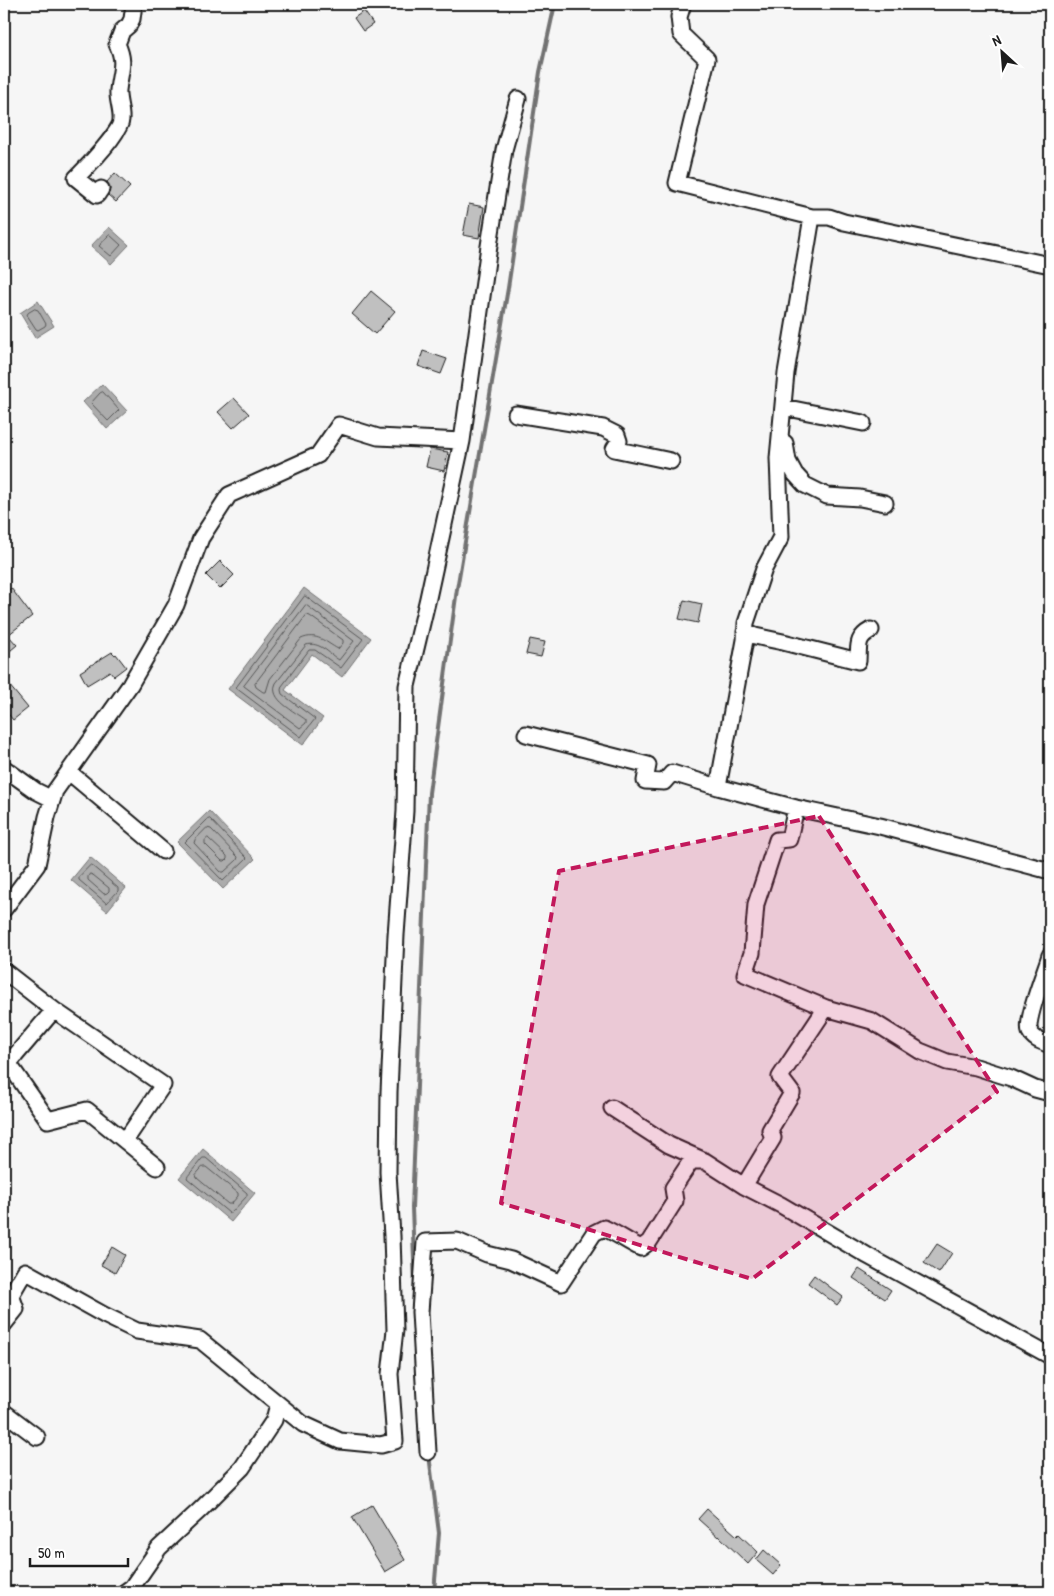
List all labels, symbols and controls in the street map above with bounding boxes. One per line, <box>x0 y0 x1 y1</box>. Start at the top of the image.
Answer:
north arrow <box>976 28 1026 78</box>
text: N <box>989 29 1004 50</box>
scale bar <box>30 1536 128 1568</box>
text: 50 m <box>38 1542 65 1563</box>

